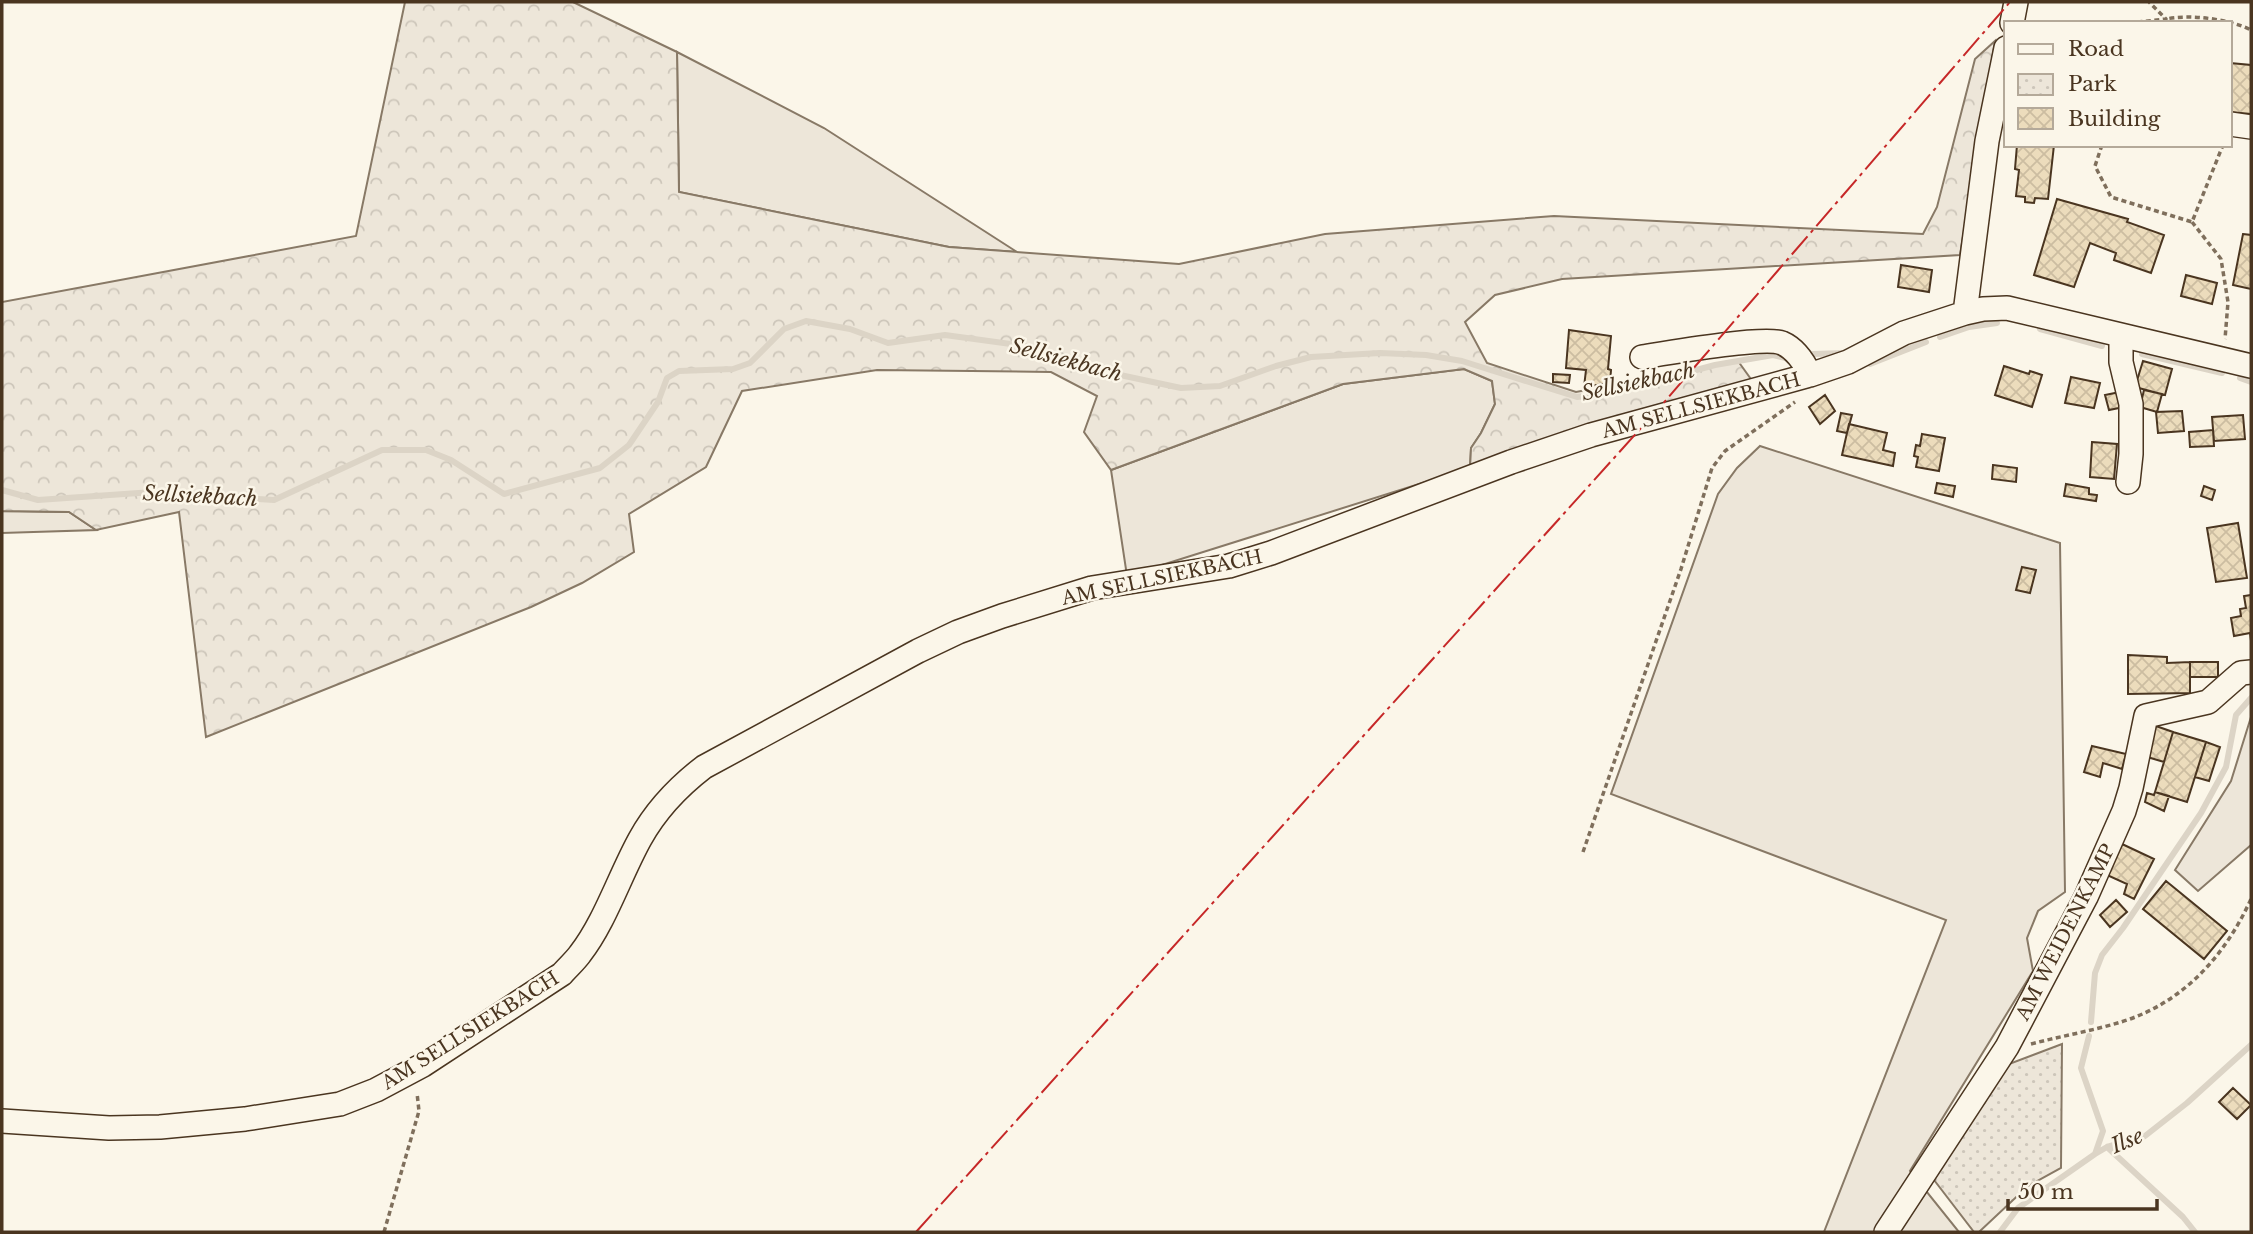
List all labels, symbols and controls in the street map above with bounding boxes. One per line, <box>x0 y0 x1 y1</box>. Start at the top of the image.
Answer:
legend <box>2004 21 2232 147</box>
text: Road <box>2068 36 2124 62</box>
text: Park <box>2068 71 2117 97</box>
text: Building <box>2068 106 2161 132</box>
water label: Sellsiekbach <box>1007 333 1125 387</box>
water label: Sellsiekbach <box>1579 357 1697 407</box>
street label: AM SELLSIEKBACH <box>1598 368 1803 443</box>
water label: Sellsiekbach <box>142 480 258 512</box>
street label: AM SELLSIEKBACH <box>1059 545 1265 610</box>
street label: AM WEIDENKAMP <box>2011 840 2120 1025</box>
street label: AM SELLSIEKBACH <box>377 966 563 1095</box>
water label: Ilse <box>2106 1122 2147 1160</box>
scale bar <box>2008 1168 2157 1212</box>
text: 50 m <box>2018 1179 2074 1205</box>

